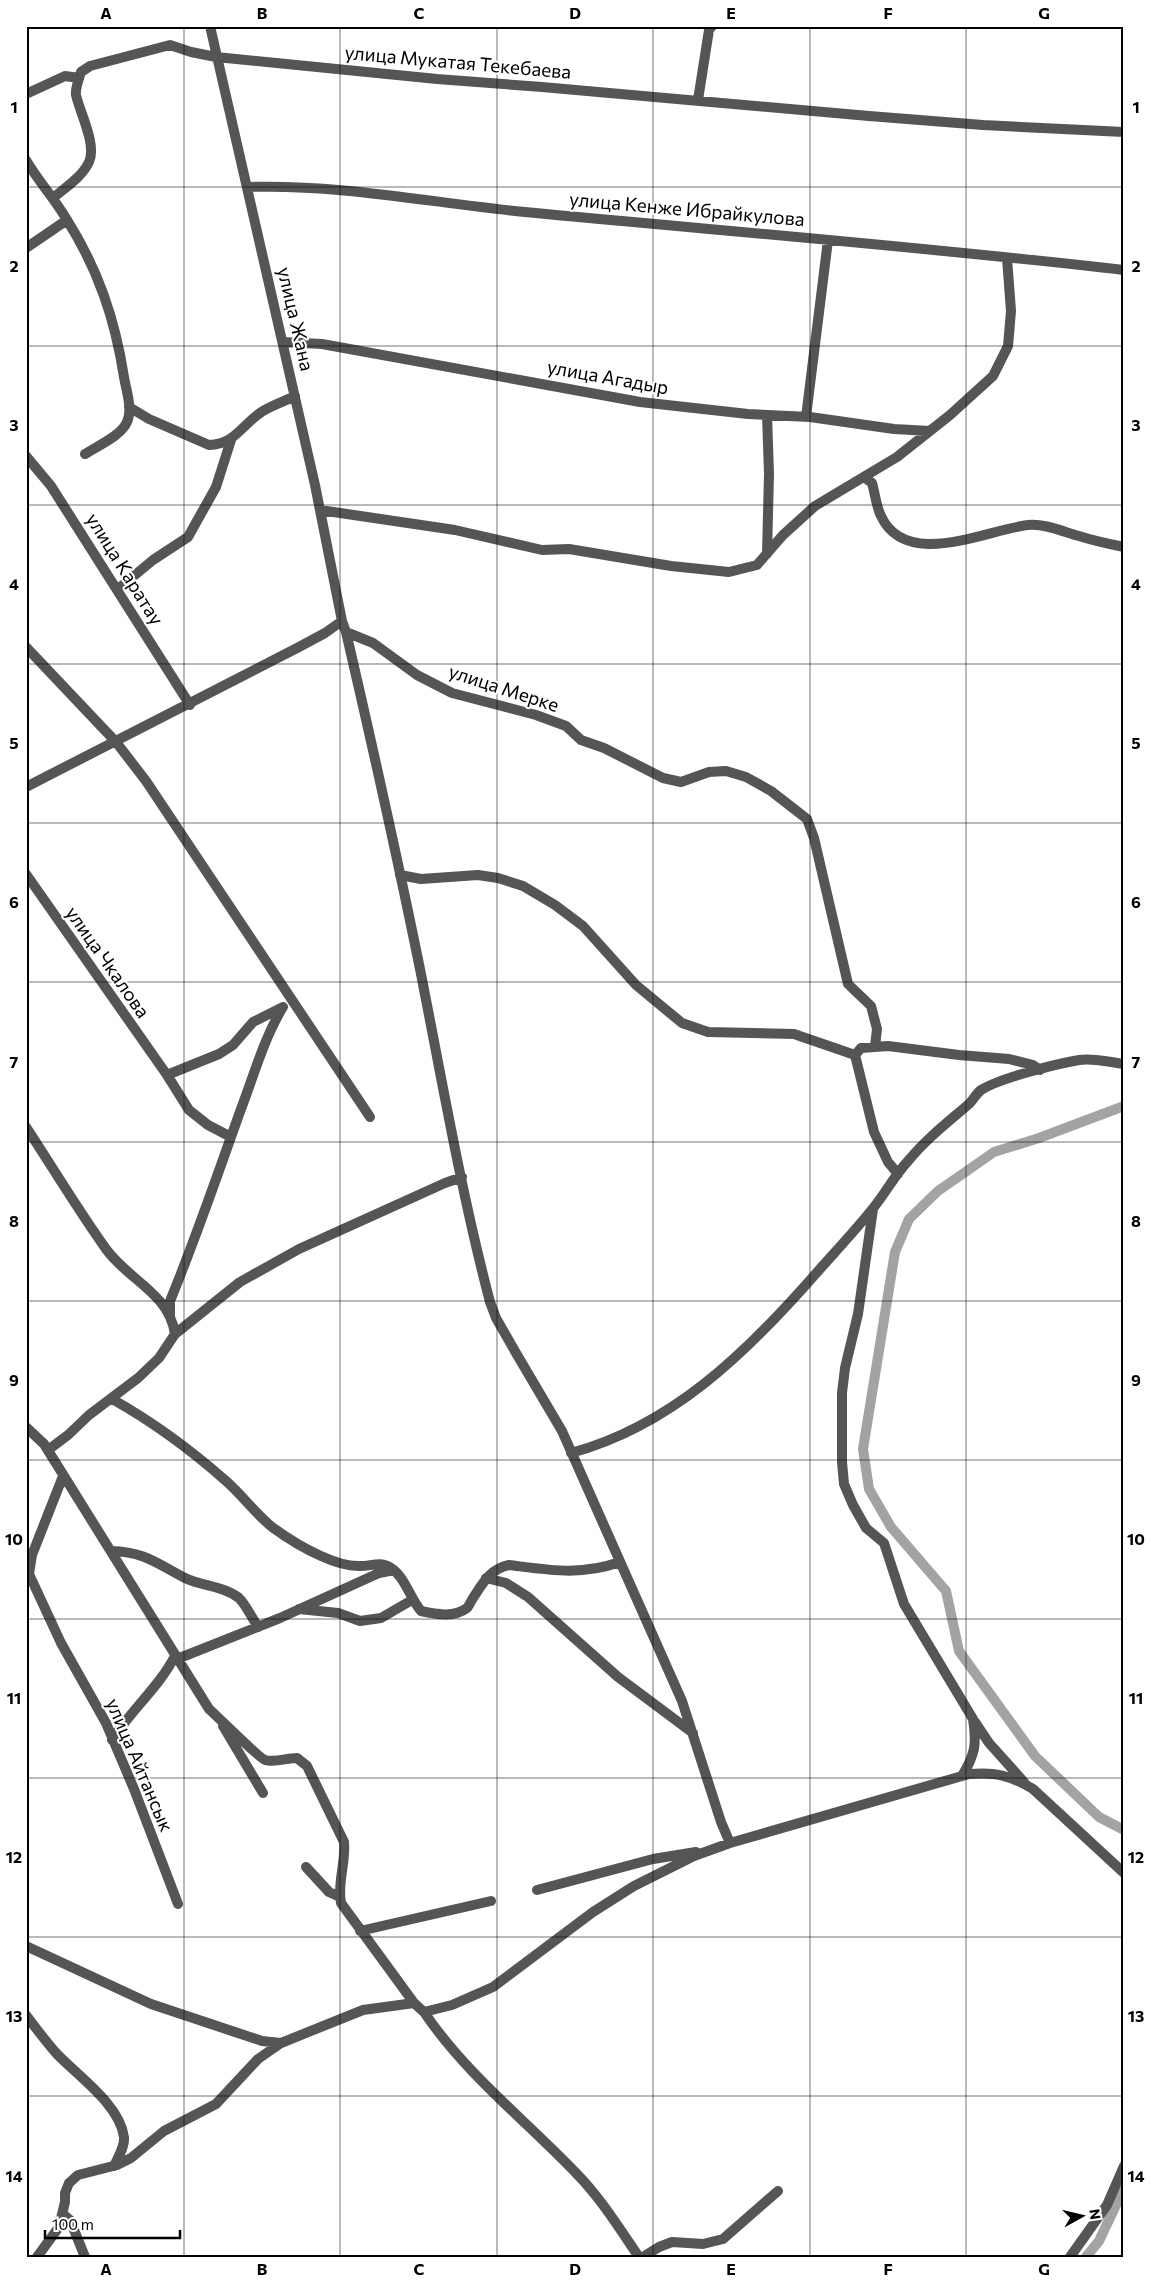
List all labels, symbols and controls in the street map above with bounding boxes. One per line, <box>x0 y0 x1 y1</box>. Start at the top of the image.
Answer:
text: A <box>100 3 112 22</box>
text: B <box>257 3 268 22</box>
text: C <box>414 3 425 22</box>
text: D <box>569 3 581 22</box>
text: E <box>726 3 736 22</box>
text: F <box>883 3 893 22</box>
text: G <box>1038 3 1050 22</box>
street label: улица Мукатая Текебаева <box>344 40 572 83</box>
text: 1 <box>10 97 18 116</box>
text: 1 <box>1132 97 1140 116</box>
street label: улица Кенже Ибрайкулова <box>568 187 806 230</box>
text: 2 <box>9 256 19 275</box>
text: 2 <box>1131 256 1141 275</box>
street label: улица Жана <box>273 265 320 373</box>
street label: улица Агадыр <box>546 355 671 399</box>
text: 3 <box>9 415 19 434</box>
text: 3 <box>1131 415 1141 434</box>
street label: улица Каратау <box>82 509 169 629</box>
text: 4 <box>9 574 19 593</box>
text: 4 <box>1131 574 1141 593</box>
street label: улица Мерке <box>446 659 562 716</box>
text: 5 <box>9 733 19 752</box>
text: 5 <box>1131 733 1141 752</box>
text: 6 <box>9 892 19 911</box>
text: 6 <box>1131 892 1141 911</box>
street label: улица Чкалова <box>62 902 155 1022</box>
text: 7 <box>10 1052 19 1071</box>
text: 7 <box>1132 1052 1141 1071</box>
text: 8 <box>9 1211 19 1230</box>
text: 8 <box>1131 1211 1141 1230</box>
text: 9 <box>9 1370 19 1389</box>
text: 9 <box>1131 1370 1141 1389</box>
text: 10 <box>5 1529 23 1548</box>
text: 10 <box>1127 1529 1145 1548</box>
text: 11 <box>7 1688 21 1707</box>
text: 11 <box>1129 1688 1143 1707</box>
street label: улица Айтансык <box>102 1695 179 1835</box>
text: 12 <box>6 1847 22 1866</box>
text: 12 <box>1128 1847 1144 1866</box>
text: 13 <box>6 2006 22 2025</box>
text: 13 <box>1128 2006 1144 2025</box>
text: 14 <box>5 2166 23 2185</box>
text: 14 <box>1127 2166 1145 2185</box>
north arrow <box>1058 2190 1108 2240</box>
scale bar <box>45 2208 180 2240</box>
text: N <box>1086 2208 1105 2221</box>
text: 100 m <box>52 2215 94 2233</box>
text: A <box>100 2259 112 2278</box>
text: B <box>257 2259 268 2278</box>
text: C <box>414 2259 425 2278</box>
text: D <box>569 2259 581 2278</box>
text: E <box>726 2259 736 2278</box>
text: F <box>883 2259 893 2278</box>
text: G <box>1038 2259 1050 2278</box>

